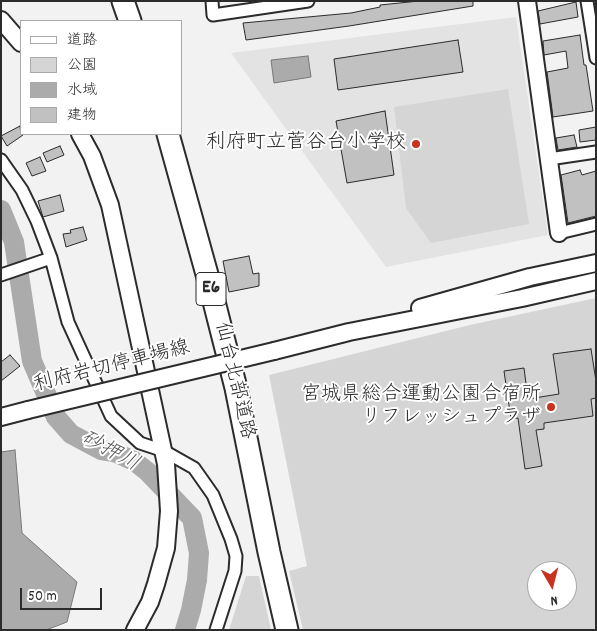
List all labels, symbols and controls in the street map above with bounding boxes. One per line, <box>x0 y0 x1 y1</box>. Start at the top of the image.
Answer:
legend <box>20 20 182 135</box>
text: 道路 <box>67 30 97 52</box>
text: 公園 <box>67 55 97 77</box>
text: 水域 <box>67 80 97 102</box>
text: 建物 <box>67 105 97 127</box>
place label: 利府町立菅谷台小学校 <box>206 132 406 156</box>
marker: 利府町立菅谷台小学校 <box>410 138 422 150</box>
road number: E6 <box>196 272 226 306</box>
street label: 仙台北部道路 <box>208 320 258 442</box>
street label: 利府岩切停車場線 <box>31 337 193 399</box>
place label: 宮城県総合運動公園合宿所 リフレッシュプラザ <box>301 384 541 431</box>
marker: 宮城県総合運動公園合宿所 リフレッシュプラザ <box>545 401 557 413</box>
water label: 砂押川 <box>75 427 143 479</box>
north arrow <box>527 561 577 611</box>
scale bar <box>22 578 105 610</box>
text: 50 m <box>28 586 57 608</box>
text: N <box>549 589 559 610</box>

